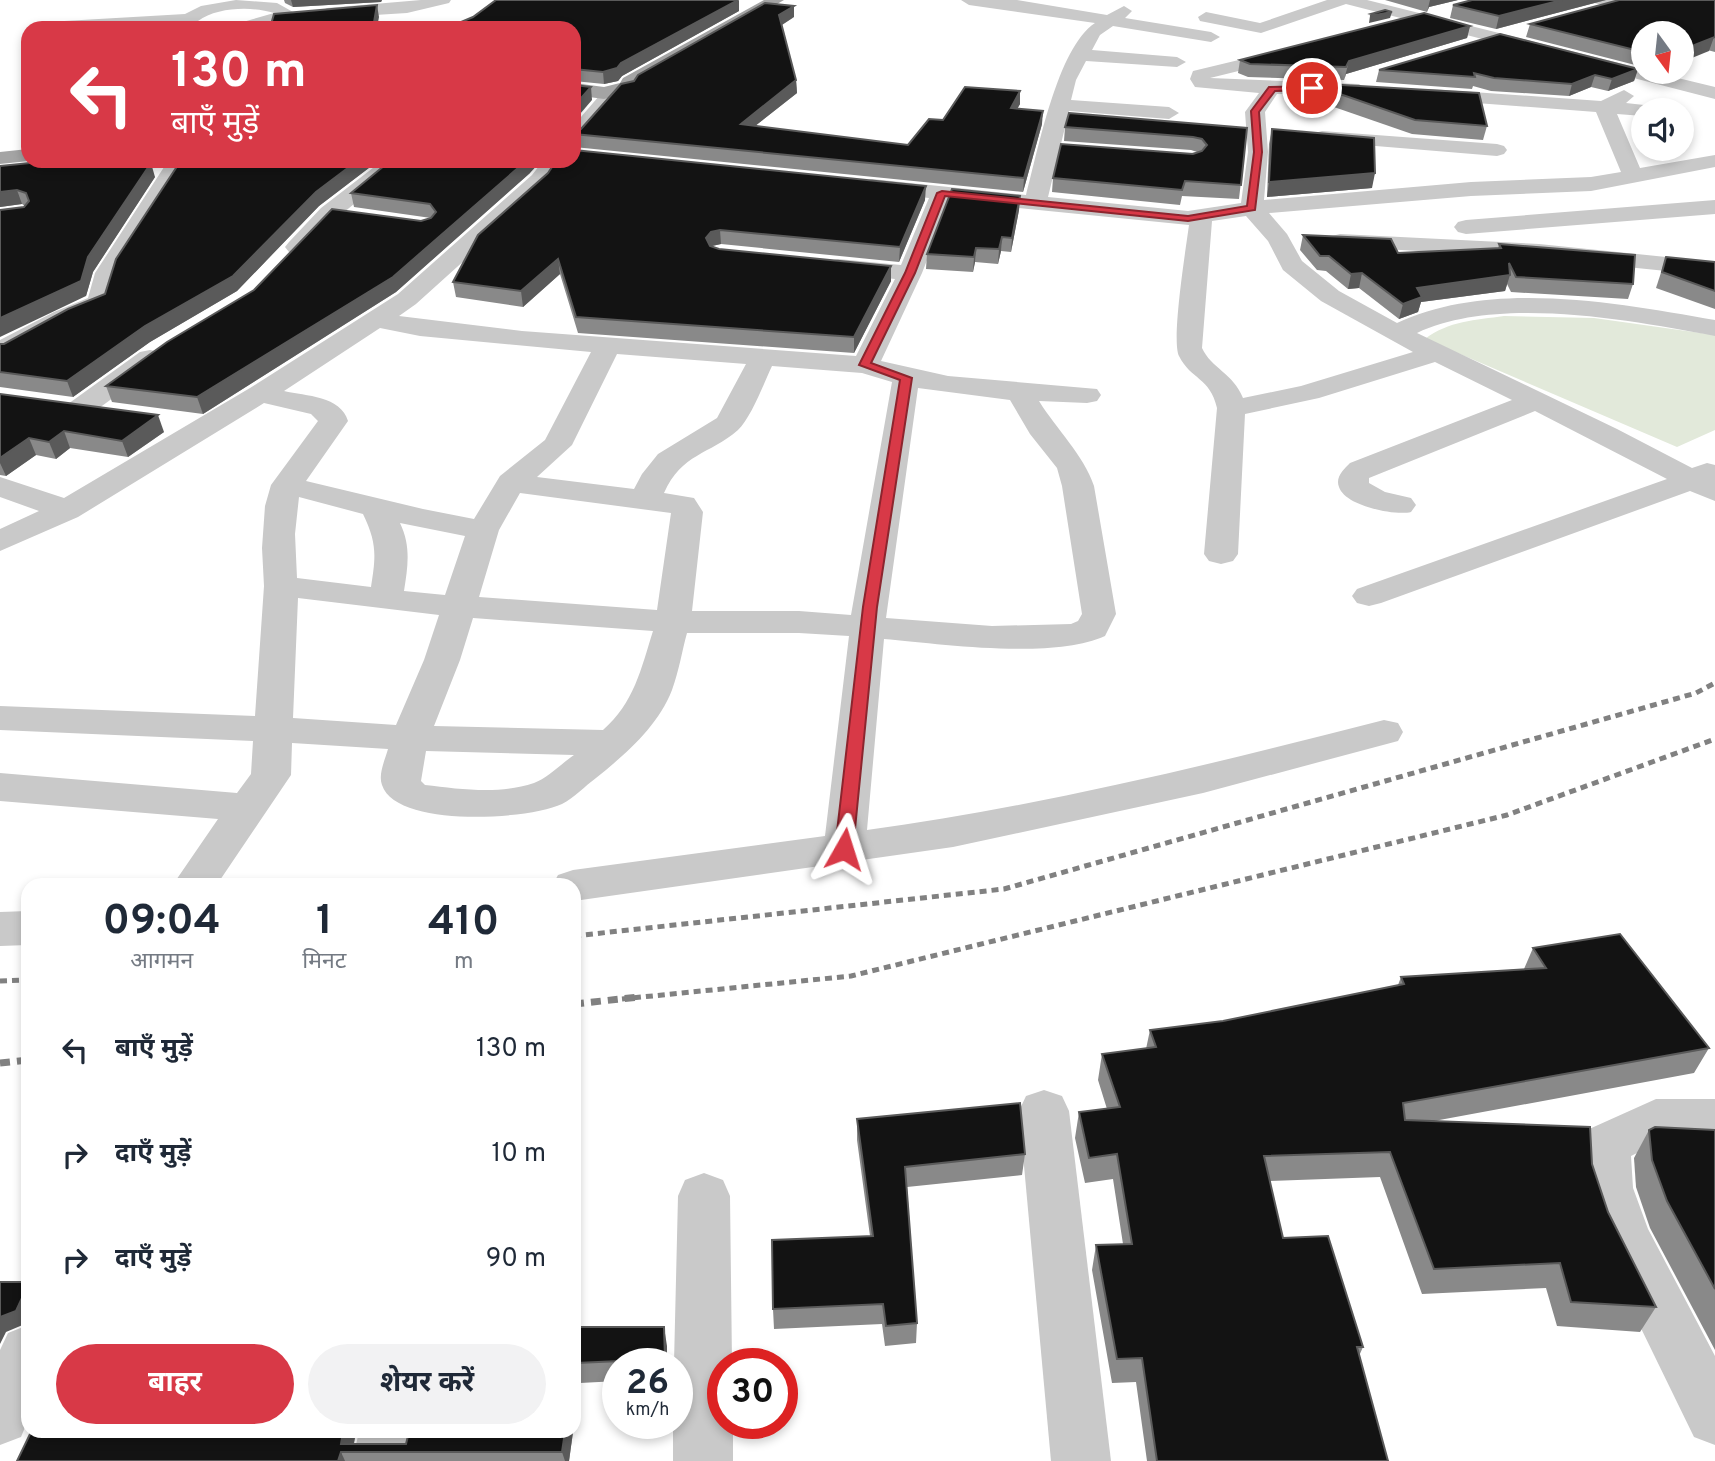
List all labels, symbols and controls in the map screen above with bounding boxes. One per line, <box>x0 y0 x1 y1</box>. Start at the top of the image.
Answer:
north arrow <box>1631 21 1694 84</box>
map controls <box>1631 21 1694 161</box>
text: 130 m <box>171 43 307 105</box>
icon: left <box>56 49 147 140</box>
pin <box>1282 58 1342 118</box>
icon: arrive <box>1293 69 1331 107</box>
button: sound <box>1631 98 1694 161</box>
text: बाएँ मुड़ें <box>171 105 259 145</box>
position arrow <box>807 812 881 886</box>
text: 09:04 <box>103 896 221 949</box>
text: 1 <box>316 896 333 949</box>
text: 410 <box>428 897 499 950</box>
text: आगमन <box>130 948 193 977</box>
text: मिनट <box>302 948 346 977</box>
text: m <box>454 948 473 977</box>
icon: left <box>56 1031 94 1069</box>
text: बाएँ मुड़ें <box>115 1033 193 1066</box>
text: 130 m <box>476 1033 546 1066</box>
icon: right <box>56 1136 94 1174</box>
text: दाएँ मुड़ें <box>115 1138 191 1171</box>
text: 10 m <box>491 1138 546 1171</box>
icon: right <box>56 1241 94 1279</box>
text: दाएँ मुड़ें <box>115 1243 191 1276</box>
text: 90 m <box>486 1243 546 1276</box>
button: बाहर <box>56 1344 294 1424</box>
button: शेयर करें <box>308 1344 546 1424</box>
speed limit sign: 30 <box>707 1348 798 1439</box>
text: 26 <box>626 1362 669 1406</box>
text: km/h <box>626 1399 669 1422</box>

